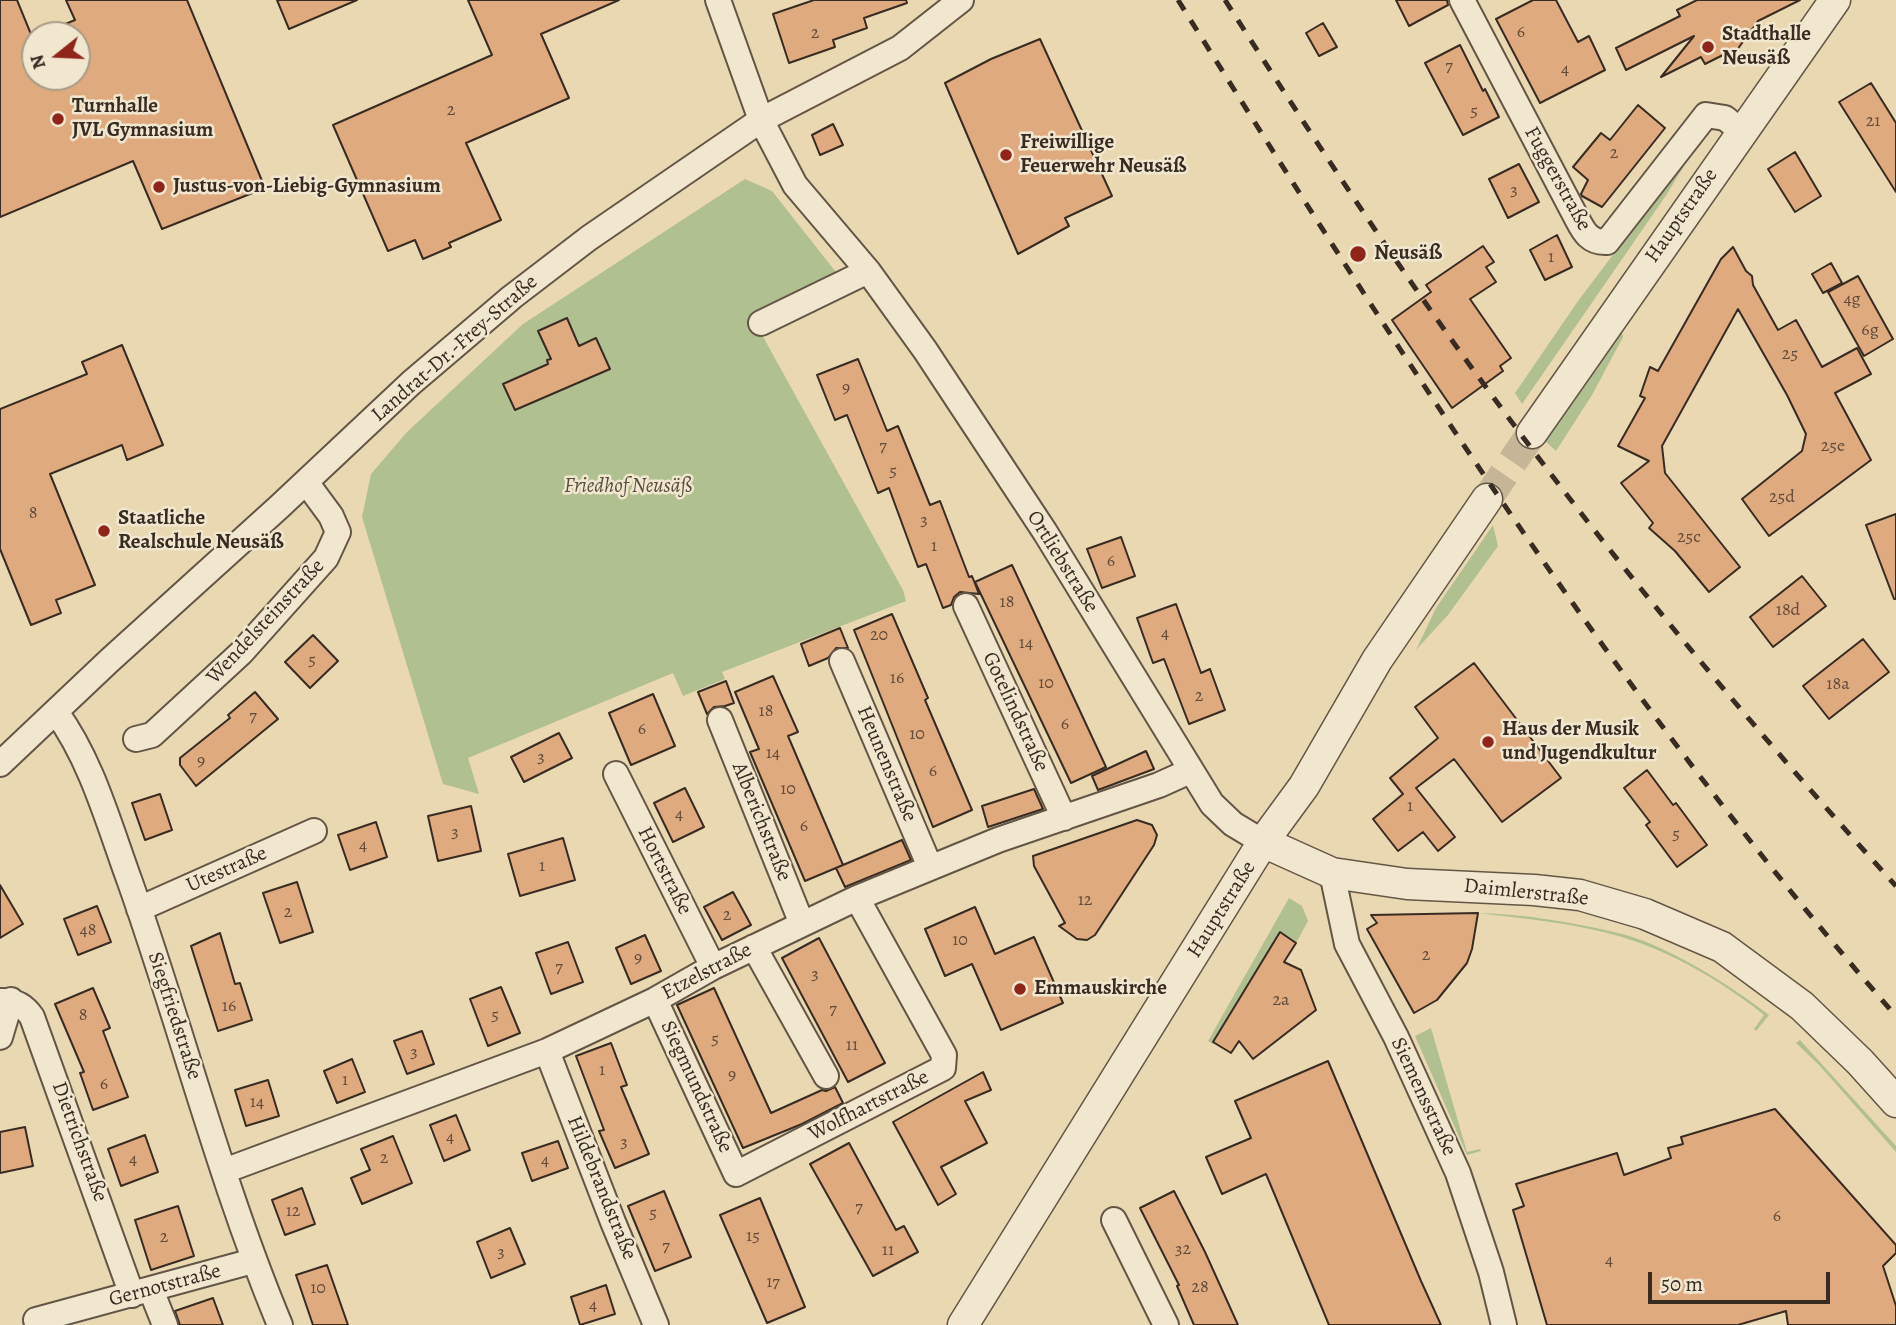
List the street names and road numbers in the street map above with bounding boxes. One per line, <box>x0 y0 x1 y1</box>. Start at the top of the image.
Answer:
street label: Fuggerstraße <box>1518 122 1596 236</box>
street label: Hauptstraße <box>1640 164 1724 268</box>
street label: Landrat-Dr.-Frey-Straße <box>367 270 543 428</box>
street label: Ortliebstraße <box>1021 506 1103 618</box>
street label: Wendelsteinstraße <box>202 554 330 690</box>
street label: Gotelindstraße <box>976 648 1054 776</box>
street label: Heunenstraße <box>850 702 922 826</box>
street label: Alberichstraße <box>726 759 796 885</box>
street label: Hortstraße <box>631 823 697 919</box>
street label: Utestraße <box>183 841 271 899</box>
street label: Hauptstraße <box>1182 857 1262 963</box>
street label: Daimlerstraße <box>1462 874 1590 912</box>
street label: Etzelstraße <box>658 938 756 1006</box>
street label: Siegfriedstraße <box>142 949 206 1083</box>
street label: Siegmundstraße <box>654 1017 738 1157</box>
street label: Siemensstraße <box>1385 1034 1461 1160</box>
street label: Wolfhartstraße <box>805 1065 933 1147</box>
street label: Dietrichstraße <box>46 1079 112 1205</box>
street label: Hildebrandstraße <box>561 1112 641 1264</box>
street label: Gernotstraße <box>106 1259 224 1313</box>

